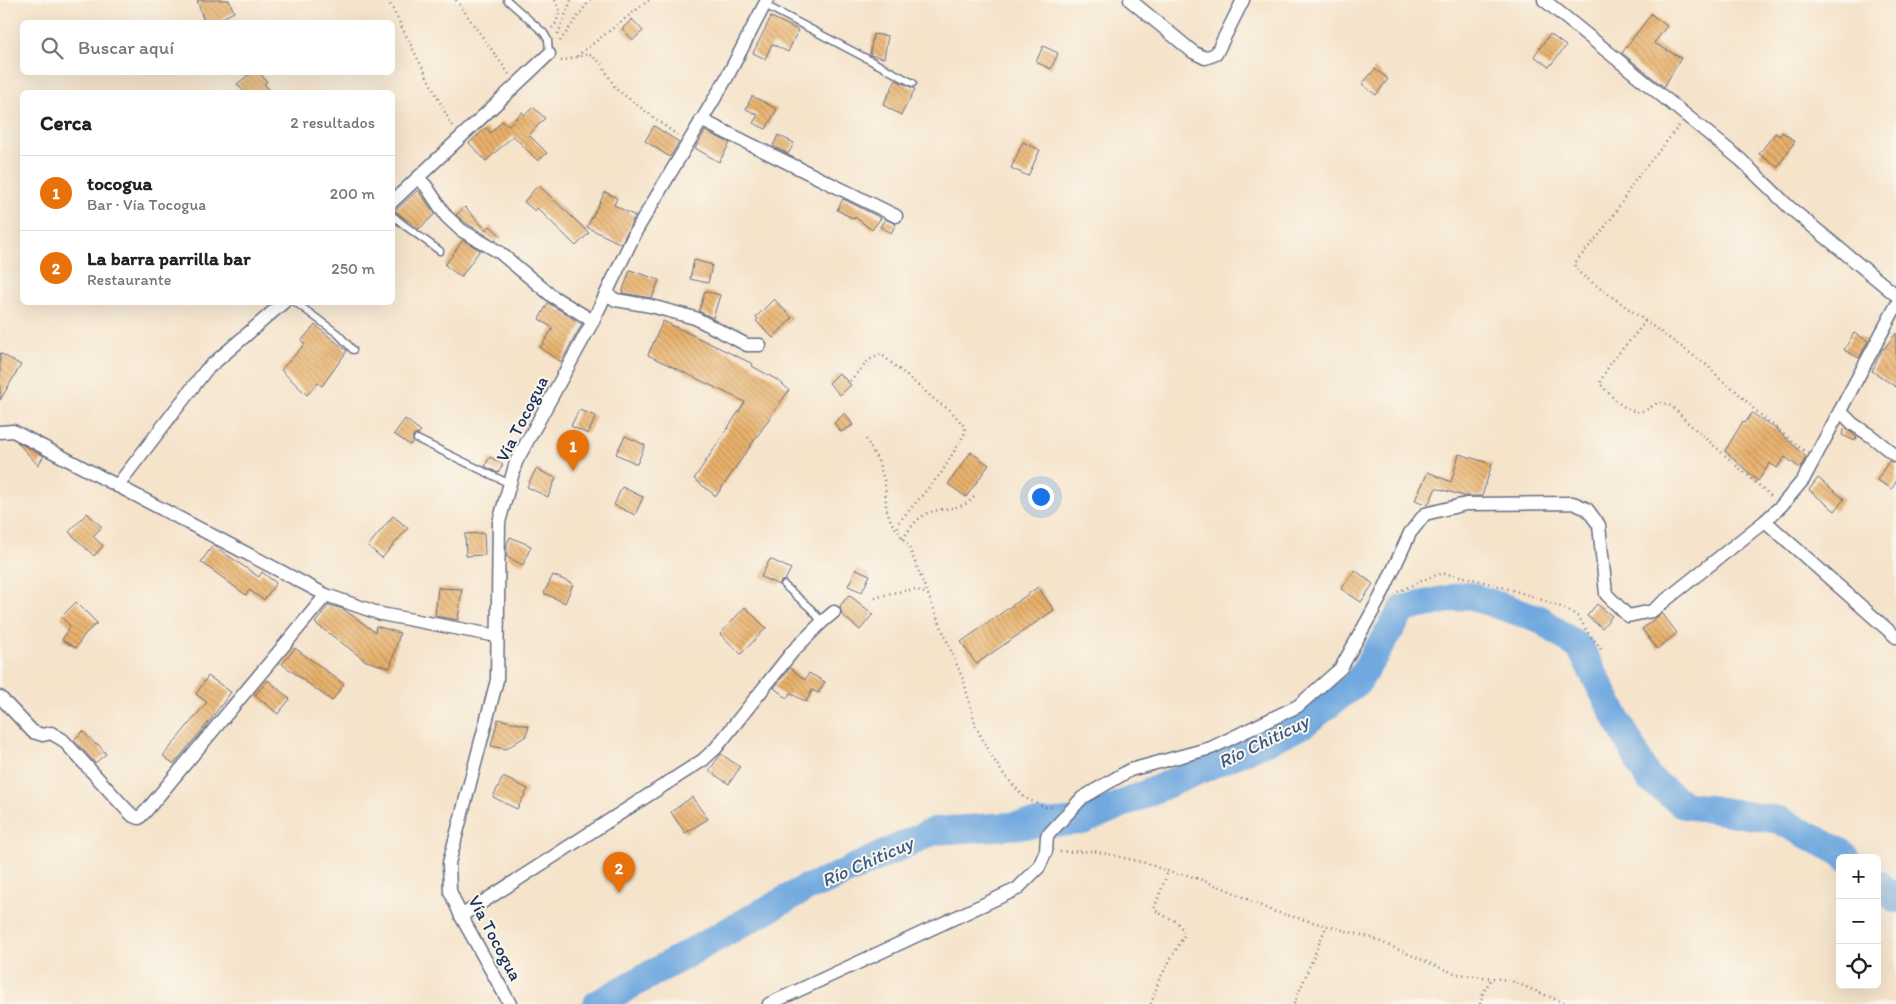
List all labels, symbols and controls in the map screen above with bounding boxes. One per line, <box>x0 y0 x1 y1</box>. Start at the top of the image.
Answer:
search box <box>20 20 395 75</box>
icon: search <box>38 34 66 62</box>
text: Buscar aquí <box>78 36 174 59</box>
text: Cerca <box>40 110 92 135</box>
text: 2 resultados <box>290 113 375 132</box>
text: tocogua <box>87 172 152 195</box>
text: 1 <box>52 184 60 203</box>
text: 200 m <box>330 184 375 203</box>
text: Bar · Vía Tocogua <box>87 195 206 214</box>
text: La barra parrilla bar <box>87 247 251 270</box>
text: 2 <box>52 259 60 278</box>
text: 250 m <box>331 259 375 278</box>
text: Restaurante <box>87 270 171 289</box>
street label: Vía Tocogua <box>491 372 553 466</box>
pin: 1 <box>557 430 589 471</box>
your location <box>1028 484 1054 510</box>
water label: Río Chiticuy <box>1214 709 1314 773</box>
water label: Río Chiticuy <box>818 830 918 892</box>
pin: 2 <box>603 852 635 893</box>
map controls <box>1836 854 1881 989</box>
button: + <box>1836 854 1881 899</box>
street label: Vía Tocogua <box>463 892 527 985</box>
button: − <box>1836 899 1881 944</box>
button: locate <box>1836 944 1881 989</box>

